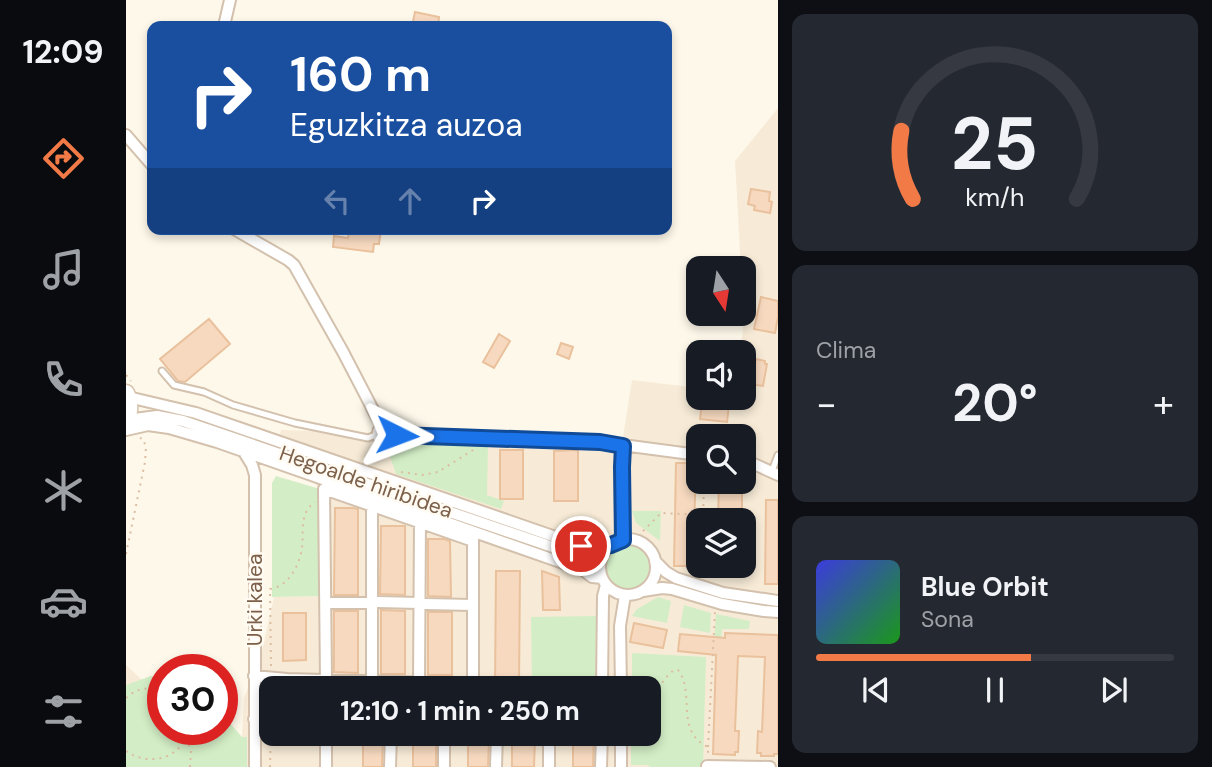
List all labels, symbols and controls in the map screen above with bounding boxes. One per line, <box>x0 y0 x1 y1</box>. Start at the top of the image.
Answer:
text: 12:09 <box>22 31 104 73</box>
text: 160 m <box>290 42 431 106</box>
icon: right <box>175 49 266 140</box>
text: 25 <box>951 97 1039 192</box>
text: Eguzkitza auzoa <box>290 104 523 146</box>
icon: directions <box>39 134 88 183</box>
text: km/h <box>965 180 1025 213</box>
icon: left <box>318 182 356 220</box>
icon: ahead <box>391 182 429 220</box>
icon: right <box>464 182 502 220</box>
icon: music <box>39 245 88 294</box>
north arrow <box>686 256 756 326</box>
map controls <box>686 256 756 578</box>
text: Clima <box>816 335 876 365</box>
button: sound <box>686 340 756 410</box>
icon: phone <box>39 355 88 404</box>
text: 20° <box>952 369 1038 437</box>
text: − <box>816 379 837 429</box>
text: + <box>1153 379 1174 429</box>
position arrow <box>360 398 434 472</box>
button: search <box>686 424 756 494</box>
street label: Hegoalde hiribidea <box>276 439 456 525</box>
icon: climate <box>39 466 88 515</box>
button: layers <box>686 508 756 578</box>
pin <box>551 516 611 576</box>
icon: arrive <box>562 527 600 565</box>
street label: Urki kalea <box>241 554 269 646</box>
text: Blue Orbit <box>921 570 1049 604</box>
icon: car <box>39 577 88 626</box>
text: Sona <box>921 604 974 634</box>
speed limit sign: 30 <box>147 654 238 745</box>
icon: previous <box>857 671 895 709</box>
icon: pause <box>976 671 1014 709</box>
icon: next <box>1095 671 1133 709</box>
icon: filters <box>39 687 88 736</box>
text: 12:10 · 1 min · 250 m <box>340 694 580 728</box>

